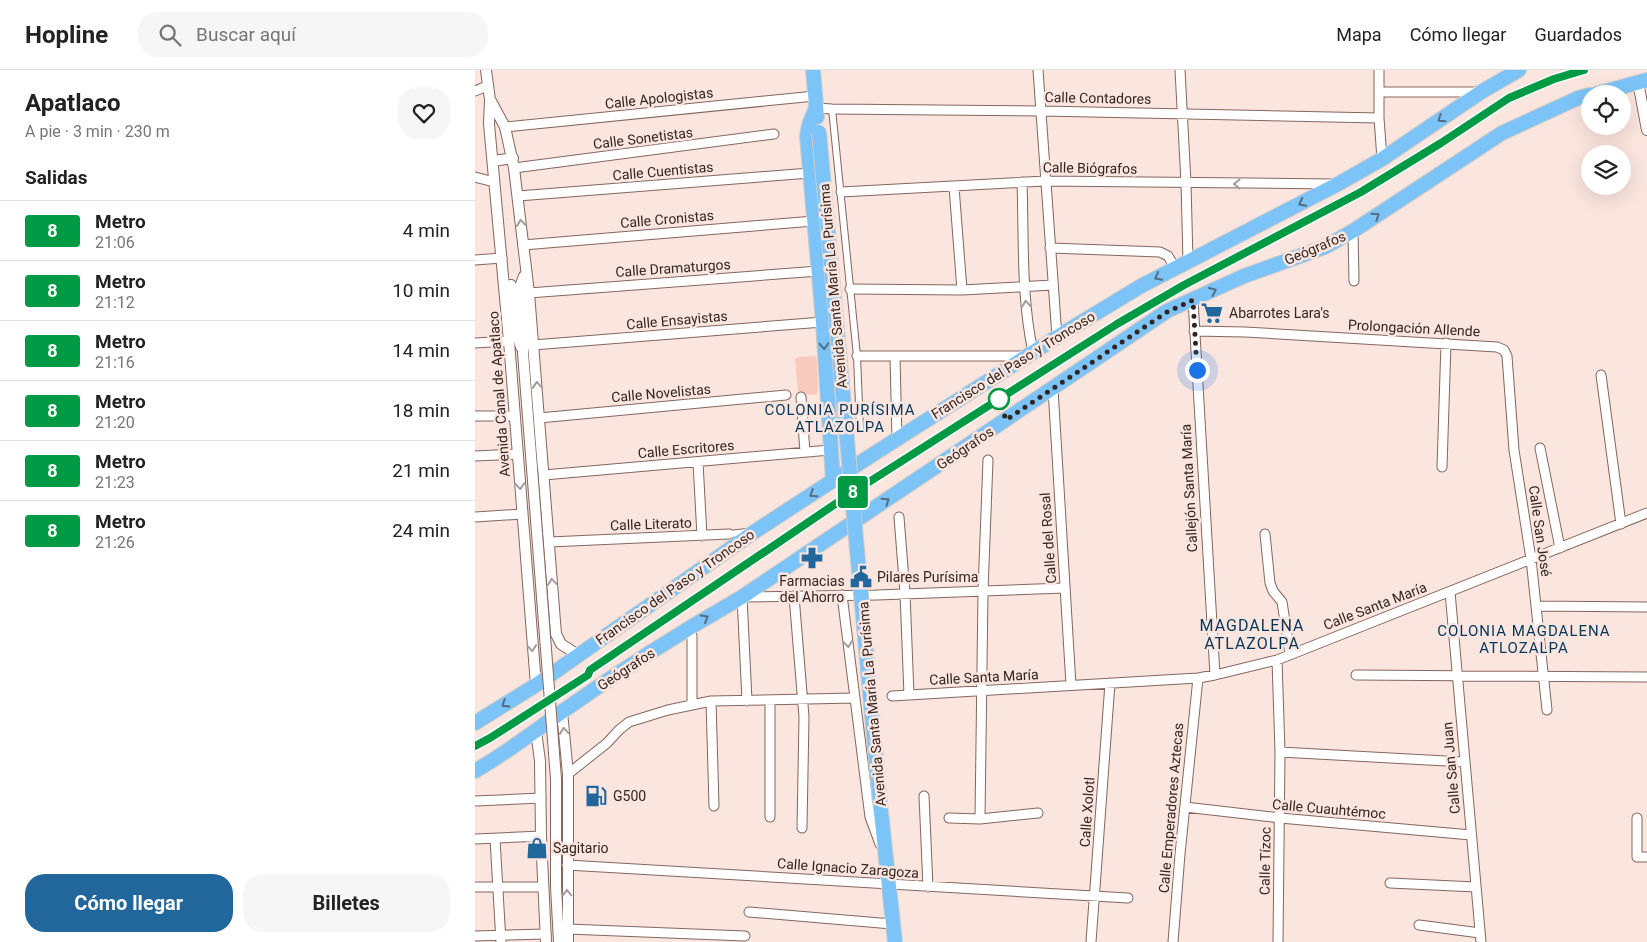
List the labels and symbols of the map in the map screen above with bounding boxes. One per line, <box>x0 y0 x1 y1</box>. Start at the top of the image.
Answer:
street label: Calle Apologistas <box>604 84 714 112</box>
street label: Calle Contadores <box>1045 89 1151 107</box>
one-way arrow <box>1437 113 1447 122</box>
street label: Calle Sonetistas <box>592 124 694 152</box>
street label: Calle Cuentistas <box>612 159 714 183</box>
street label: Calle Biógrafos <box>1043 159 1137 177</box>
one-way arrow <box>1232 179 1240 189</box>
street label: Avenida Santa María La Purísima <box>816 183 850 389</box>
one-way arrow <box>1298 197 1307 207</box>
street label: Calle Cronistas <box>620 207 714 231</box>
one-way arrow <box>1370 213 1380 222</box>
one-way arrow <box>516 219 527 227</box>
street label: Geógrafos <box>1282 228 1348 268</box>
street label: Calle Dramaturgos <box>615 256 731 280</box>
one-way arrow <box>1154 271 1163 281</box>
one-way arrow <box>1208 286 1217 297</box>
one-way arrow <box>1021 300 1032 308</box>
supermarket icon: Abarrotes Lara's <box>1199 300 1225 326</box>
place label: Abarrotes Lara's <box>1229 305 1330 321</box>
street label: Calle Ensayistas <box>626 308 728 332</box>
street label: Francisco del Paso y Troncoso <box>928 308 1098 422</box>
street label: Avenida Canal de Apatlaco <box>485 310 513 478</box>
street label: Prolongación Allende <box>1347 317 1481 339</box>
one-way arrow <box>819 343 830 351</box>
your location <box>1185 358 1210 383</box>
one-way arrow <box>531 381 542 389</box>
street label: Calle Novelistas <box>611 381 711 405</box>
unlabelled marker <box>988 388 1010 410</box>
district label: COLONIA PURÍSIMA ATLAZOLPA <box>765 401 915 436</box>
street label: Geógrafos <box>934 423 996 473</box>
street label: Callejón Santa María <box>1178 423 1200 553</box>
street label: Calle Escritores <box>637 437 735 461</box>
line badge: 8 <box>837 476 869 508</box>
one-way arrow <box>514 482 525 490</box>
street label: Calle San José <box>1526 484 1554 578</box>
one-way arrow <box>809 488 818 497</box>
street label: Calle del Rosal <box>1037 492 1059 584</box>
one-way arrow <box>880 498 889 508</box>
street label: Calle Literato <box>610 515 692 533</box>
street label: Francisco del Paso y Troncoso <box>593 526 757 648</box>
pharmacy icon: Farmacias del Ahorro <box>799 545 825 571</box>
public building icon: Pilares Purísima <box>848 564 874 590</box>
place label: Pilares Purísima <box>877 569 978 585</box>
place label: Farmacias del Ahorro <box>779 573 845 605</box>
one-way arrow <box>547 578 558 586</box>
street label: Calle Santa María <box>1321 579 1429 633</box>
street label: Avenida Santa María La Purísima <box>855 601 889 807</box>
one-way arrow <box>700 614 709 624</box>
district label: MAGDALENA ATLAZOLPA <box>1200 616 1304 653</box>
district label: COLONIA MAGDALENA ATLOZALPA <box>1437 622 1611 657</box>
one-way arrow <box>842 640 853 648</box>
one-way arrow <box>527 644 538 652</box>
street label: Geógrafos <box>594 645 658 693</box>
street label: Calle Santa María <box>929 666 1039 688</box>
one-way arrow <box>502 698 511 707</box>
street label: Calle San Juan <box>1439 721 1463 815</box>
street label: Calle Emperadores Aztecas <box>1156 722 1186 894</box>
one-way arrow <box>558 727 569 735</box>
street label: Calle Xolotl <box>1077 776 1097 848</box>
fuel station icon: G500 <box>583 783 609 809</box>
place label: G500 <box>613 788 646 804</box>
street label: Calle Cuauhtémoc <box>1272 796 1386 822</box>
street label: Calle Tízoc <box>1256 827 1274 895</box>
shop icon: Sagitario <box>524 835 550 861</box>
place label: Sagitario <box>553 840 609 856</box>
street label: Calle Ignacio Zaragoza <box>777 855 919 881</box>
one-way arrow <box>562 889 572 897</box>

